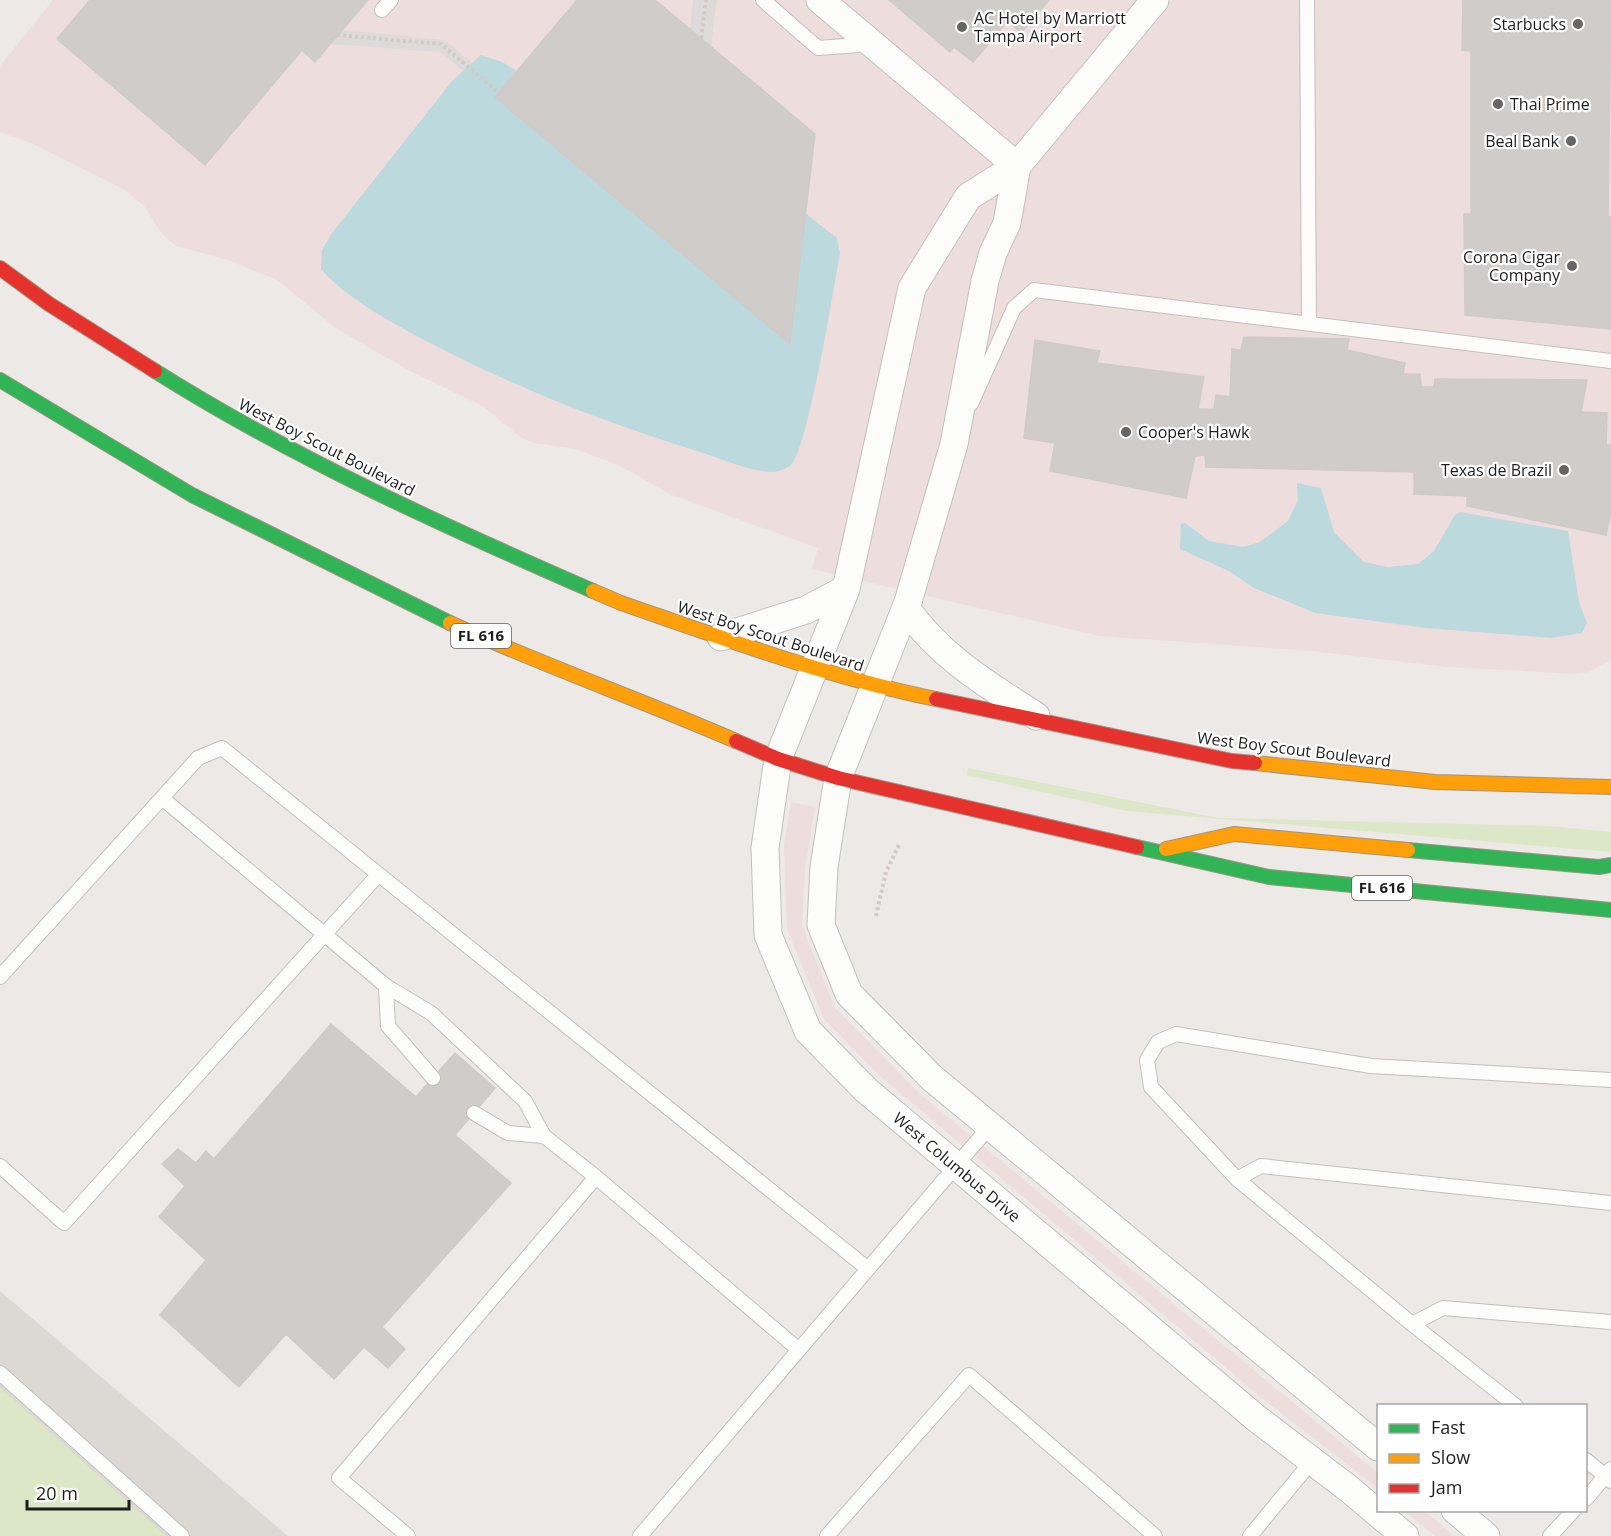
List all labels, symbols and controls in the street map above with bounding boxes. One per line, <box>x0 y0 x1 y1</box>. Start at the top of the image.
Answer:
place label: AC Hotel by Marriott Tampa Airport <box>974 7 1126 47</box>
place label: Starbucks <box>1493 13 1566 35</box>
marker: Starbucks <box>1571 17 1585 31</box>
marker: AC Hotel by Marriott Tampa Airport <box>955 20 969 34</box>
place label: Thai Prime <box>1510 93 1590 115</box>
marker: Thai Prime <box>1491 97 1505 111</box>
place label: Beal Bank <box>1485 130 1560 152</box>
marker: Beal Bank <box>1564 134 1578 148</box>
place label: Corona Cigar Company <box>1463 246 1561 286</box>
marker: Corona Cigar Company <box>1565 259 1579 273</box>
street label: West Boy Scout Boulevard <box>235 393 419 501</box>
place label: Cooper's Hawk <box>1138 421 1250 443</box>
marker: Cooper's Hawk <box>1119 425 1133 439</box>
place label: Texas de Brazil <box>1441 459 1552 481</box>
marker: Texas de Brazil <box>1557 463 1571 477</box>
street label: West Boy Scout Boulevard <box>675 595 867 677</box>
road number: FL 616 <box>451 624 511 648</box>
street label: West Boy Scout Boulevard <box>1196 726 1392 772</box>
road number: FL 616 <box>1352 876 1412 900</box>
street label: West Columbus Drive <box>889 1107 1025 1227</box>
legend <box>1377 1404 1587 1512</box>
text: Fast <box>1431 1415 1465 1439</box>
text: Slow <box>1431 1445 1470 1469</box>
scale bar <box>27 1473 129 1511</box>
text: Jam <box>1429 1475 1463 1499</box>
text: 20 m <box>36 1481 78 1505</box>

